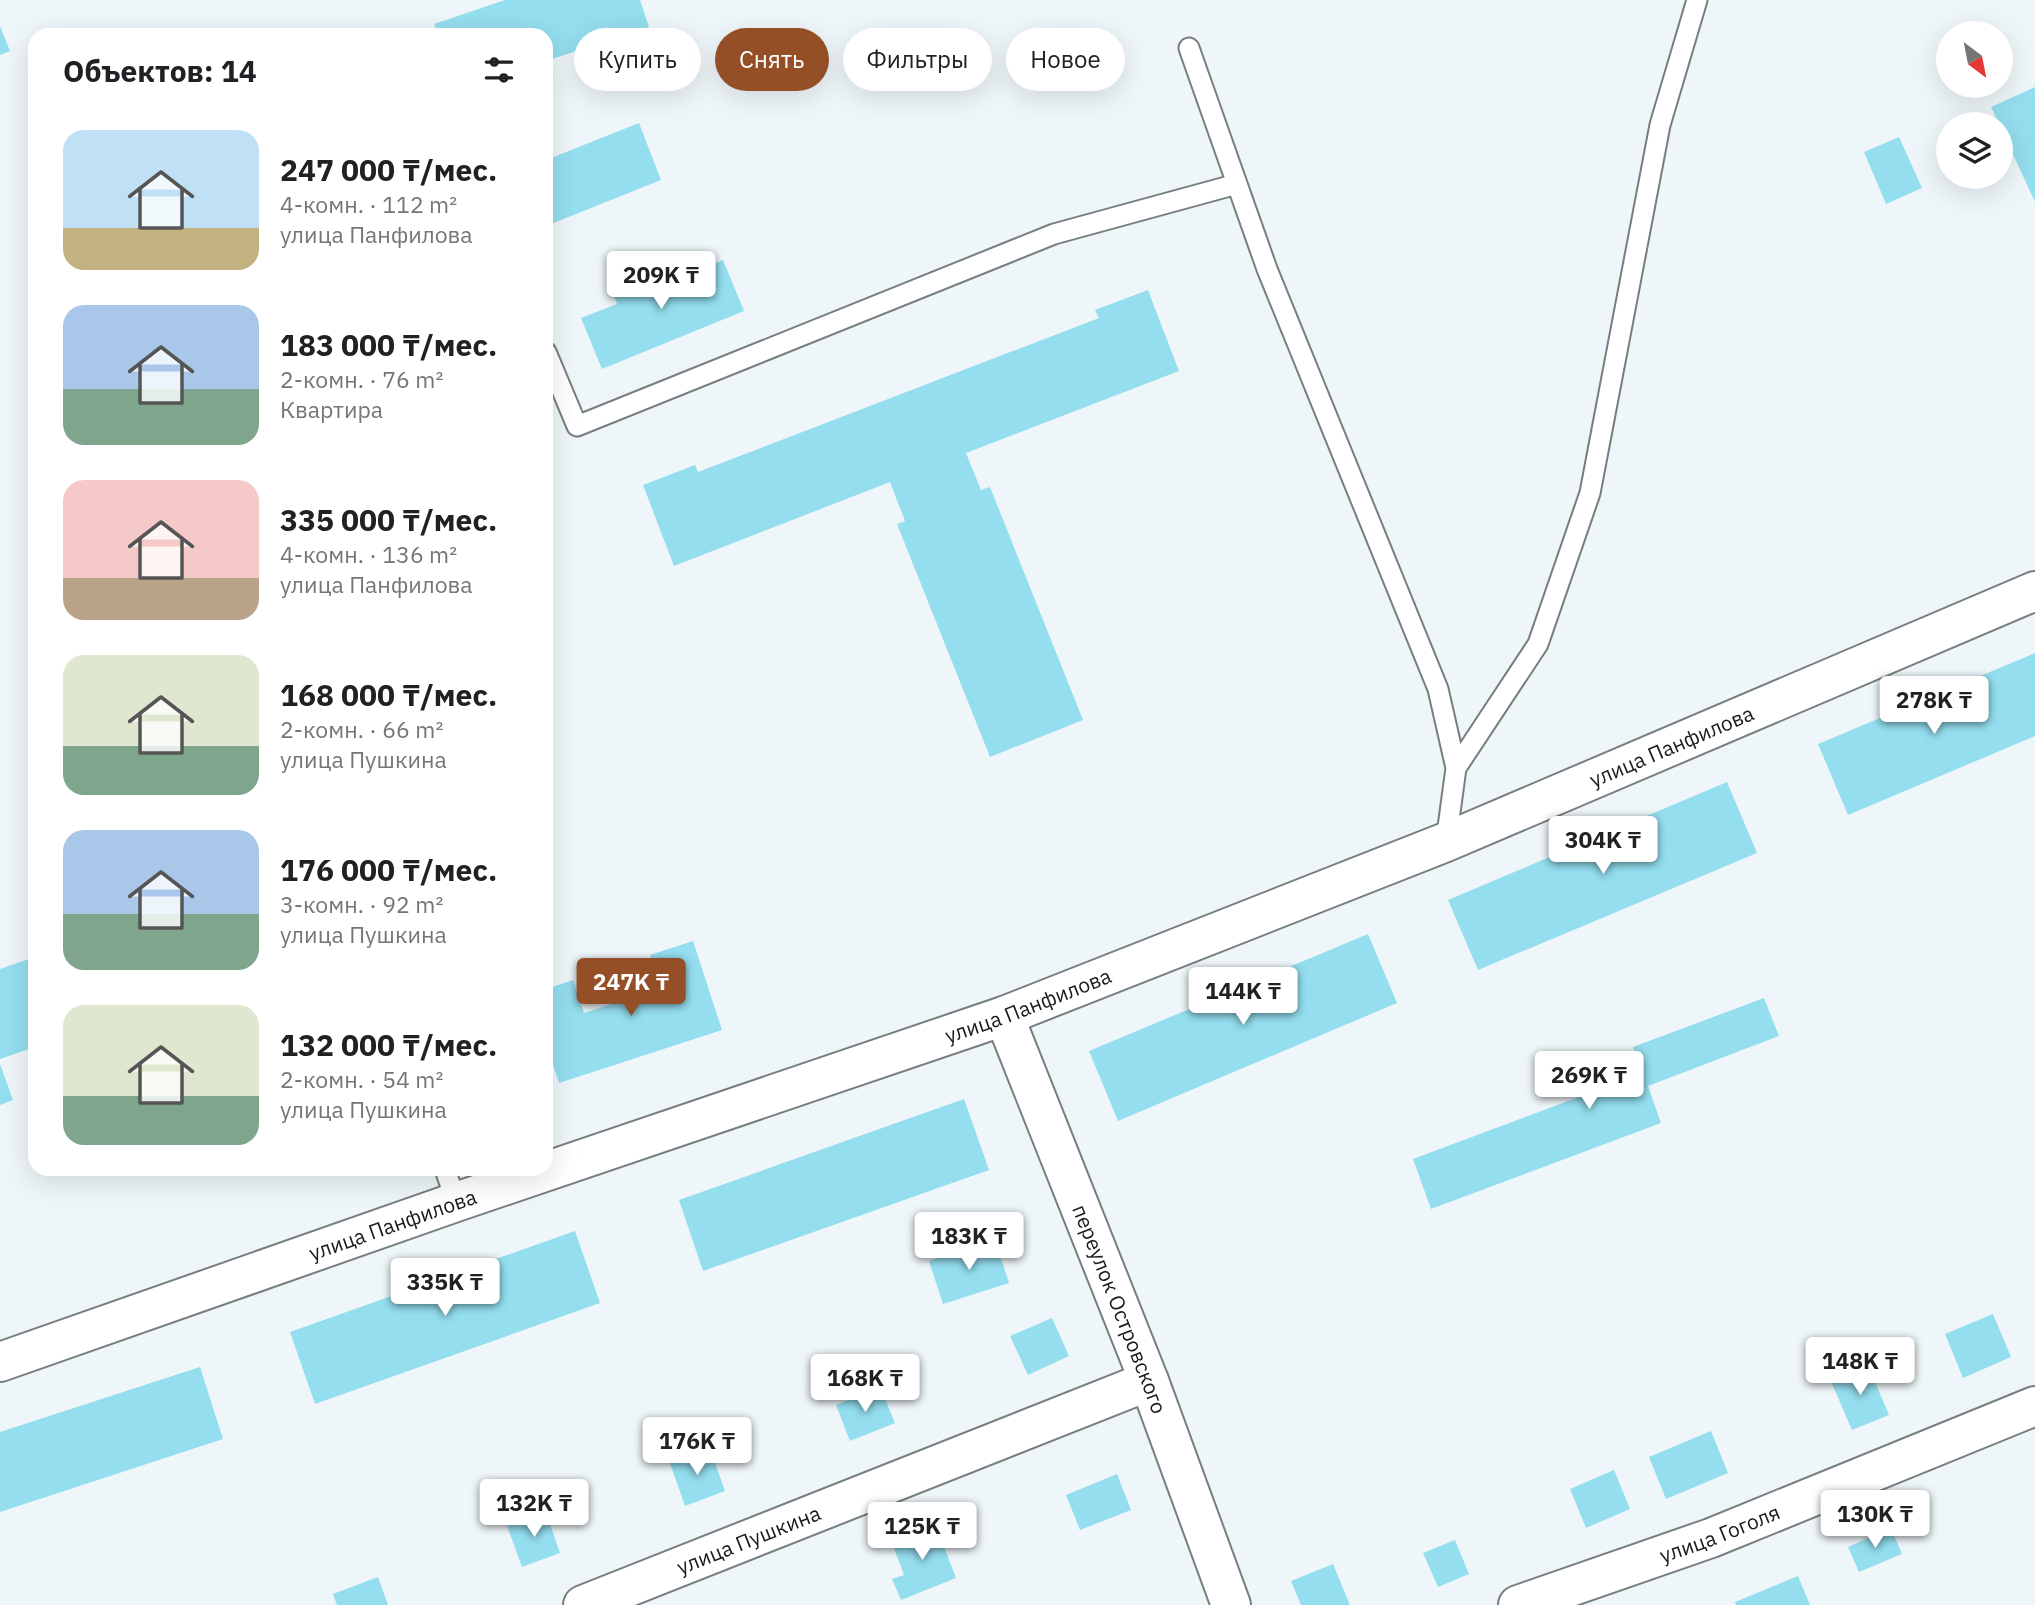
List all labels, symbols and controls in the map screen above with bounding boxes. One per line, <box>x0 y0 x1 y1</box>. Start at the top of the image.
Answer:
north arrow <box>1936 21 2012 98</box>
map controls <box>1936 21 2013 189</box>
chip: Купить <box>574 28 701 91</box>
chip: Снять <box>715 28 829 91</box>
chip: Фильтры <box>843 28 992 91</box>
chip: Новое <box>1006 28 1125 91</box>
text: Объектов: 14 <box>63 51 257 90</box>
icon: filters <box>480 51 518 89</box>
button: layers <box>1936 112 2013 189</box>
text: 247 000 ₸/мес. <box>280 150 497 189</box>
icon: home <box>119 158 203 242</box>
text: 4-комн. · 112 m² <box>280 189 457 219</box>
text: улица Панфилова <box>280 219 473 249</box>
pin: 209K ₸ <box>604 252 718 311</box>
text: 209K ₸ <box>623 259 699 289</box>
text: 183 000 ₸/мес. <box>280 325 497 364</box>
icon: home <box>119 333 203 417</box>
text: 2-комн. · 76 m² <box>280 364 443 394</box>
text: Квартира <box>280 394 383 424</box>
text: 335 000 ₸/мес. <box>280 500 497 539</box>
icon: home <box>119 508 203 592</box>
text: 4-комн. · 136 m² <box>280 539 457 569</box>
text: улица Панфилова <box>280 569 473 599</box>
text: 168 000 ₸/мес. <box>280 675 497 714</box>
pin: 278K ₸ <box>1877 676 1991 736</box>
icon: home <box>119 683 203 767</box>
text: 278K ₸ <box>1896 684 1972 714</box>
street label: улица Панфилова <box>1585 699 1758 793</box>
text: 2-комн. · 66 m² <box>280 714 443 744</box>
text: улица Пушкина <box>280 744 447 774</box>
pin: 304K ₸ <box>1546 816 1660 876</box>
text: 304K ₸ <box>1565 824 1641 854</box>
text: 176 000 ₸/мес. <box>280 850 497 889</box>
icon: home <box>119 858 203 942</box>
text: 3-комн. · 92 m² <box>280 889 443 919</box>
text: улица Пушкина <box>280 919 447 949</box>
pin: 247K ₸ <box>574 958 688 1018</box>
street label: улица Панфилова <box>941 961 1115 1049</box>
text: 247K ₸ <box>593 966 669 996</box>
pin: 144K ₸ <box>1186 968 1300 1027</box>
text: 144K ₸ <box>1205 975 1281 1005</box>
text: 132 000 ₸/мес. <box>280 1025 497 1064</box>
icon: home <box>119 1033 203 1117</box>
pin: 269K ₸ <box>1532 1052 1646 1111</box>
text: 269K ₸ <box>1551 1059 1627 1089</box>
text: 2-комн. · 54 m² <box>280 1064 443 1094</box>
text: улица Пушкина <box>280 1094 447 1124</box>
street label: улица Панфилова <box>305 1182 480 1267</box>
street label: переулок Островского <box>1066 1200 1174 1417</box>
pin: 183K ₸ <box>912 1212 1026 1272</box>
text: 183K ₸ <box>931 1220 1007 1250</box>
pin: 335K ₸ <box>388 1258 502 1318</box>
text: 335K ₸ <box>407 1266 483 1296</box>
pin: 148K ₸ <box>1803 1338 1917 1397</box>
text: 148K ₸ <box>1822 1345 1898 1375</box>
pin: 168K ₸ <box>808 1354 922 1414</box>
text: 168K ₸ <box>827 1362 903 1392</box>
pin: 176K ₸ <box>640 1418 754 1477</box>
text: 176K ₸ <box>659 1425 735 1455</box>
pin: 132K ₸ <box>477 1480 591 1539</box>
text: 132K ₸ <box>496 1487 572 1517</box>
pin: 130K ₸ <box>1818 1490 1932 1550</box>
street label: улица Гоголя <box>1656 1497 1784 1569</box>
street label: улица Пушкина <box>672 1498 825 1581</box>
text: 130K ₸ <box>1837 1498 1913 1528</box>
pin: 125K ₸ <box>865 1502 979 1562</box>
text: 125K ₸ <box>884 1510 960 1540</box>

